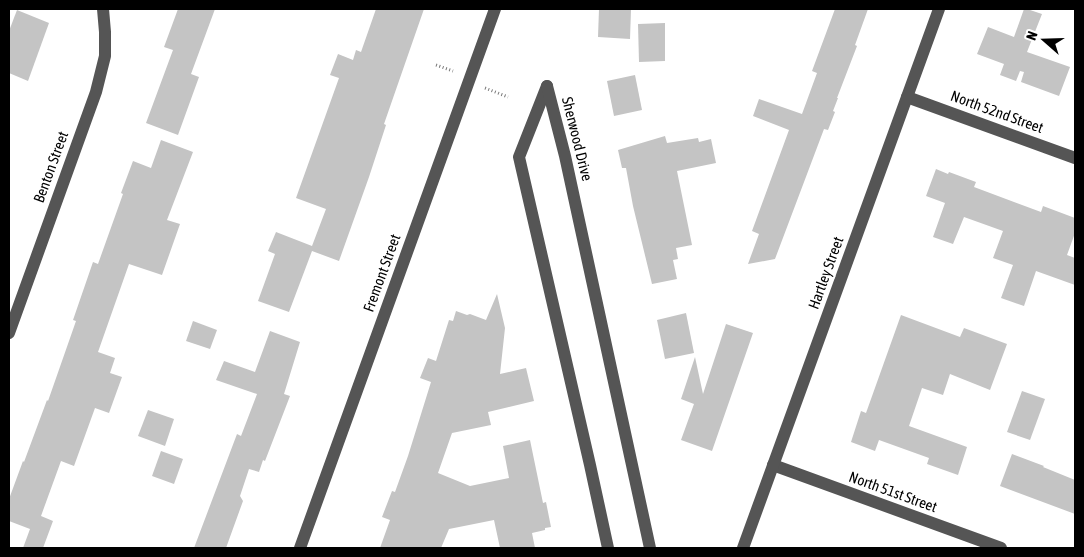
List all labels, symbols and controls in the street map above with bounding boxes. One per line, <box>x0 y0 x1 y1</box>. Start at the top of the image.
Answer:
north arrow <box>1019 15 1069 65</box>
text: N <box>1023 29 1041 42</box>
street label: North 52nd Street <box>949 87 1046 136</box>
street label: Sherwood Drive <box>559 95 596 183</box>
street label: Benton Street <box>30 129 71 205</box>
street label: Fremont Street <box>360 232 403 314</box>
street label: Hartley Street <box>805 234 847 311</box>
street label: North 51st Street <box>847 468 940 515</box>

